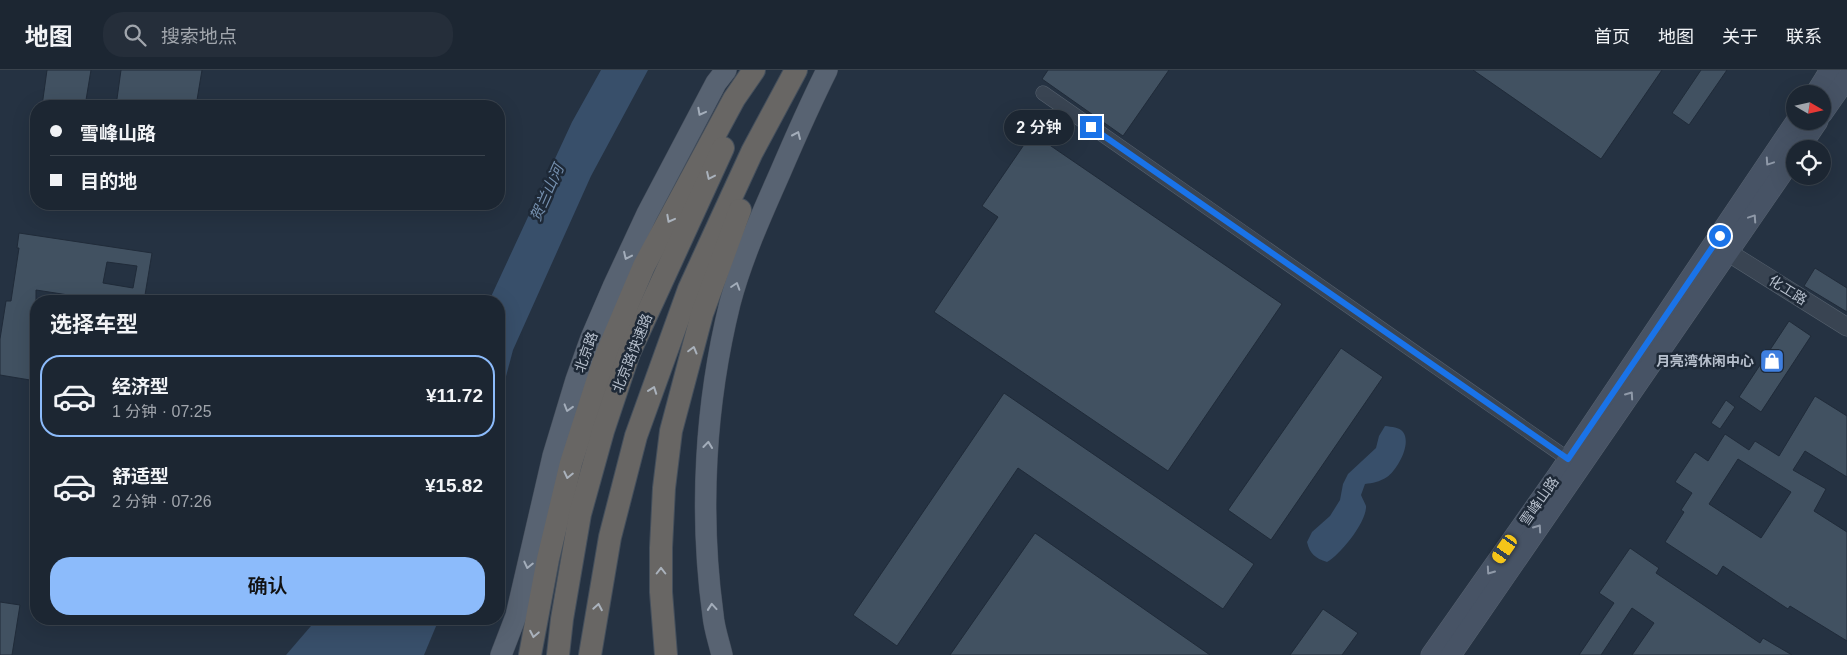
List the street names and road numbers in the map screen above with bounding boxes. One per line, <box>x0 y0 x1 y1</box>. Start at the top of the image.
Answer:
street label: 化工路 <box>1766 272 1810 308</box>
street label: 北京路快速路 <box>609 311 655 395</box>
street label: 北京路 <box>571 330 601 374</box>
street label: 雪峰山路 <box>1516 473 1562 529</box>

